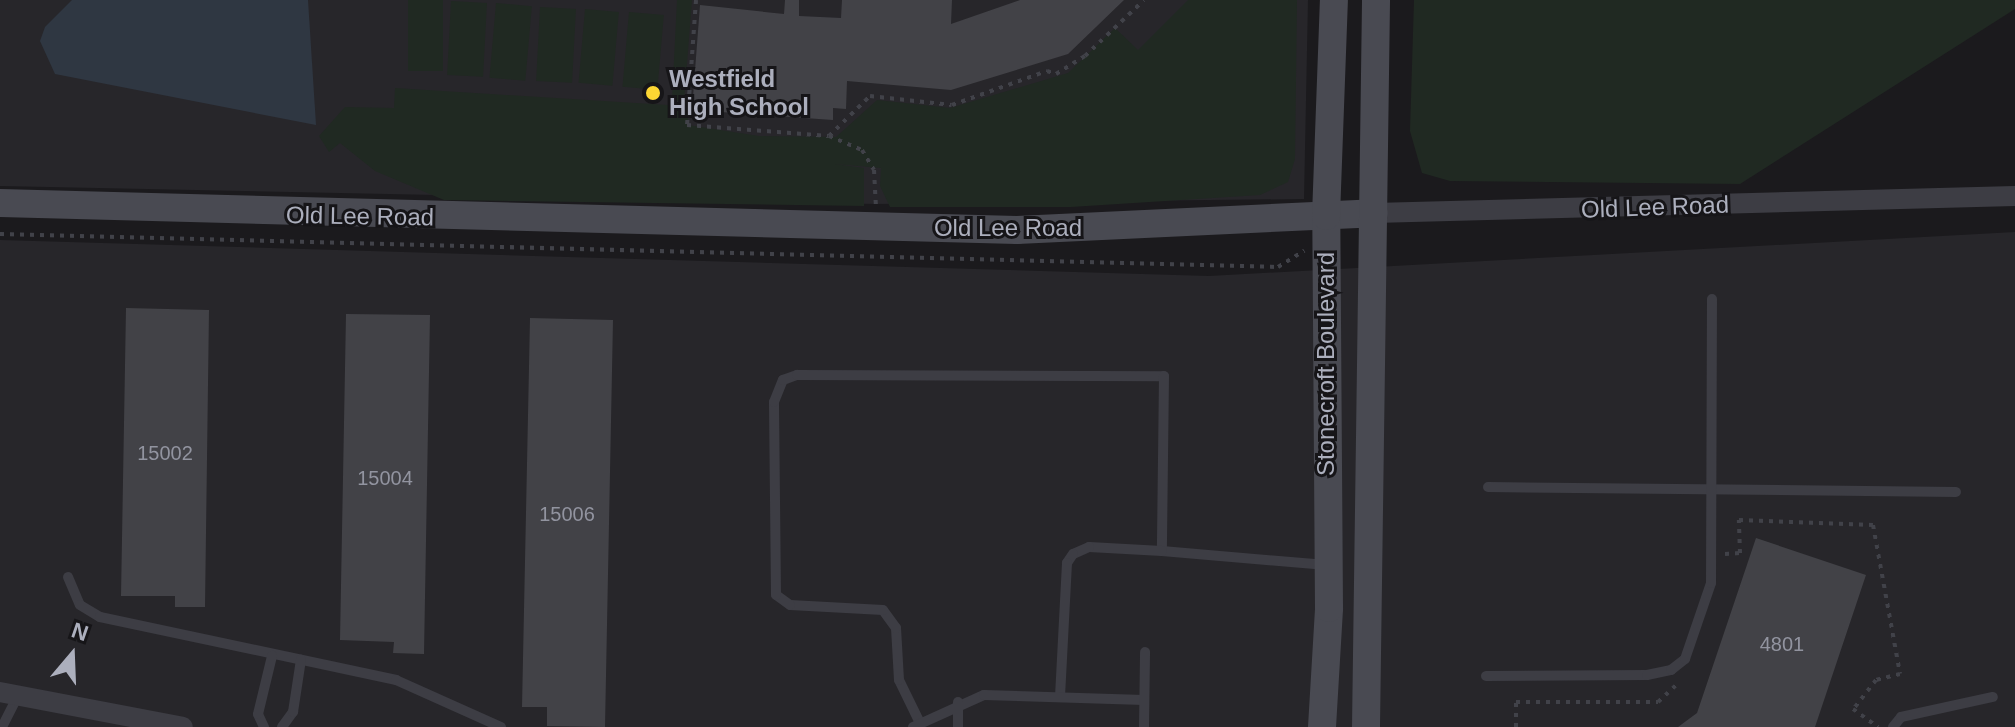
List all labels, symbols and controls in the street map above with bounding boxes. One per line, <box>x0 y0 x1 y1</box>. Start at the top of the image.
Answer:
place label: Westfield High School <box>669 65 809 121</box>
marker: Westfield High School <box>644 84 662 102</box>
street label: Old Lee Road <box>1580 190 1730 224</box>
street label: Old Lee Road <box>286 200 434 232</box>
street label: Old Lee Road <box>934 214 1082 242</box>
street label: Stonecroft Boulevard <box>1312 252 1340 476</box>
house number: 15002 <box>137 441 193 465</box>
house number: 15004 <box>357 466 413 490</box>
house number: 15006 <box>539 502 595 526</box>
north arrow <box>32 615 112 695</box>
text: N <box>68 617 92 646</box>
house number: 4801 <box>1760 632 1804 656</box>

